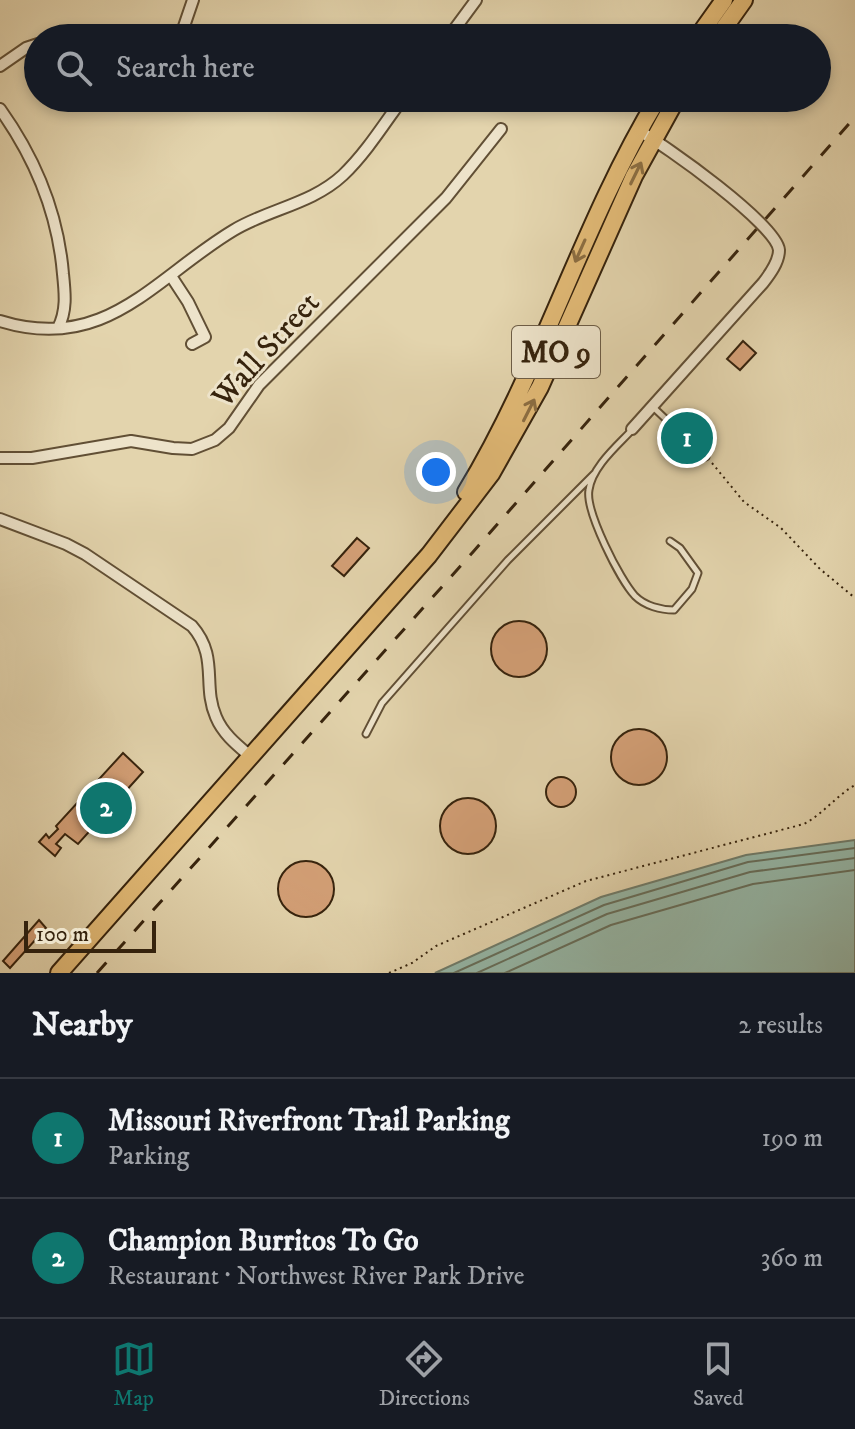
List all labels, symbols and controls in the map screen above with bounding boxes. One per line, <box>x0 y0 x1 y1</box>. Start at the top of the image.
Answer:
search box <box>24 24 831 112</box>
icon: search <box>52 46 96 90</box>
text: Search here <box>116 50 255 87</box>
one-way arrow <box>628 161 644 185</box>
one-way arrow <box>572 239 587 263</box>
street label: Wall Street <box>203 284 329 418</box>
road number: MO 9 <box>512 326 600 378</box>
one-way arrow <box>521 398 537 422</box>
pin: 1 <box>661 408 713 468</box>
your location <box>416 452 456 492</box>
pin: 2 <box>80 778 132 838</box>
scale bar <box>24 917 156 953</box>
text: 100 m <box>36 921 89 948</box>
text: Nearby <box>32 1004 133 1046</box>
text: 2 results <box>738 1009 823 1042</box>
text: Missouri Riverfront Trail Parking <box>108 1103 510 1140</box>
text: 1 <box>53 1122 63 1155</box>
text: 190 m <box>761 1122 823 1155</box>
text: Parking <box>108 1140 190 1173</box>
text: Champion Burritos To Go <box>108 1223 419 1260</box>
text: 2 <box>52 1242 64 1275</box>
text: 360 m <box>761 1242 823 1275</box>
text: Restaurant · Northwest River Park Drive <box>108 1260 525 1293</box>
tab: Map <box>112 1337 156 1412</box>
tab: Directions <box>379 1337 470 1412</box>
tab: Saved <box>693 1337 743 1412</box>

